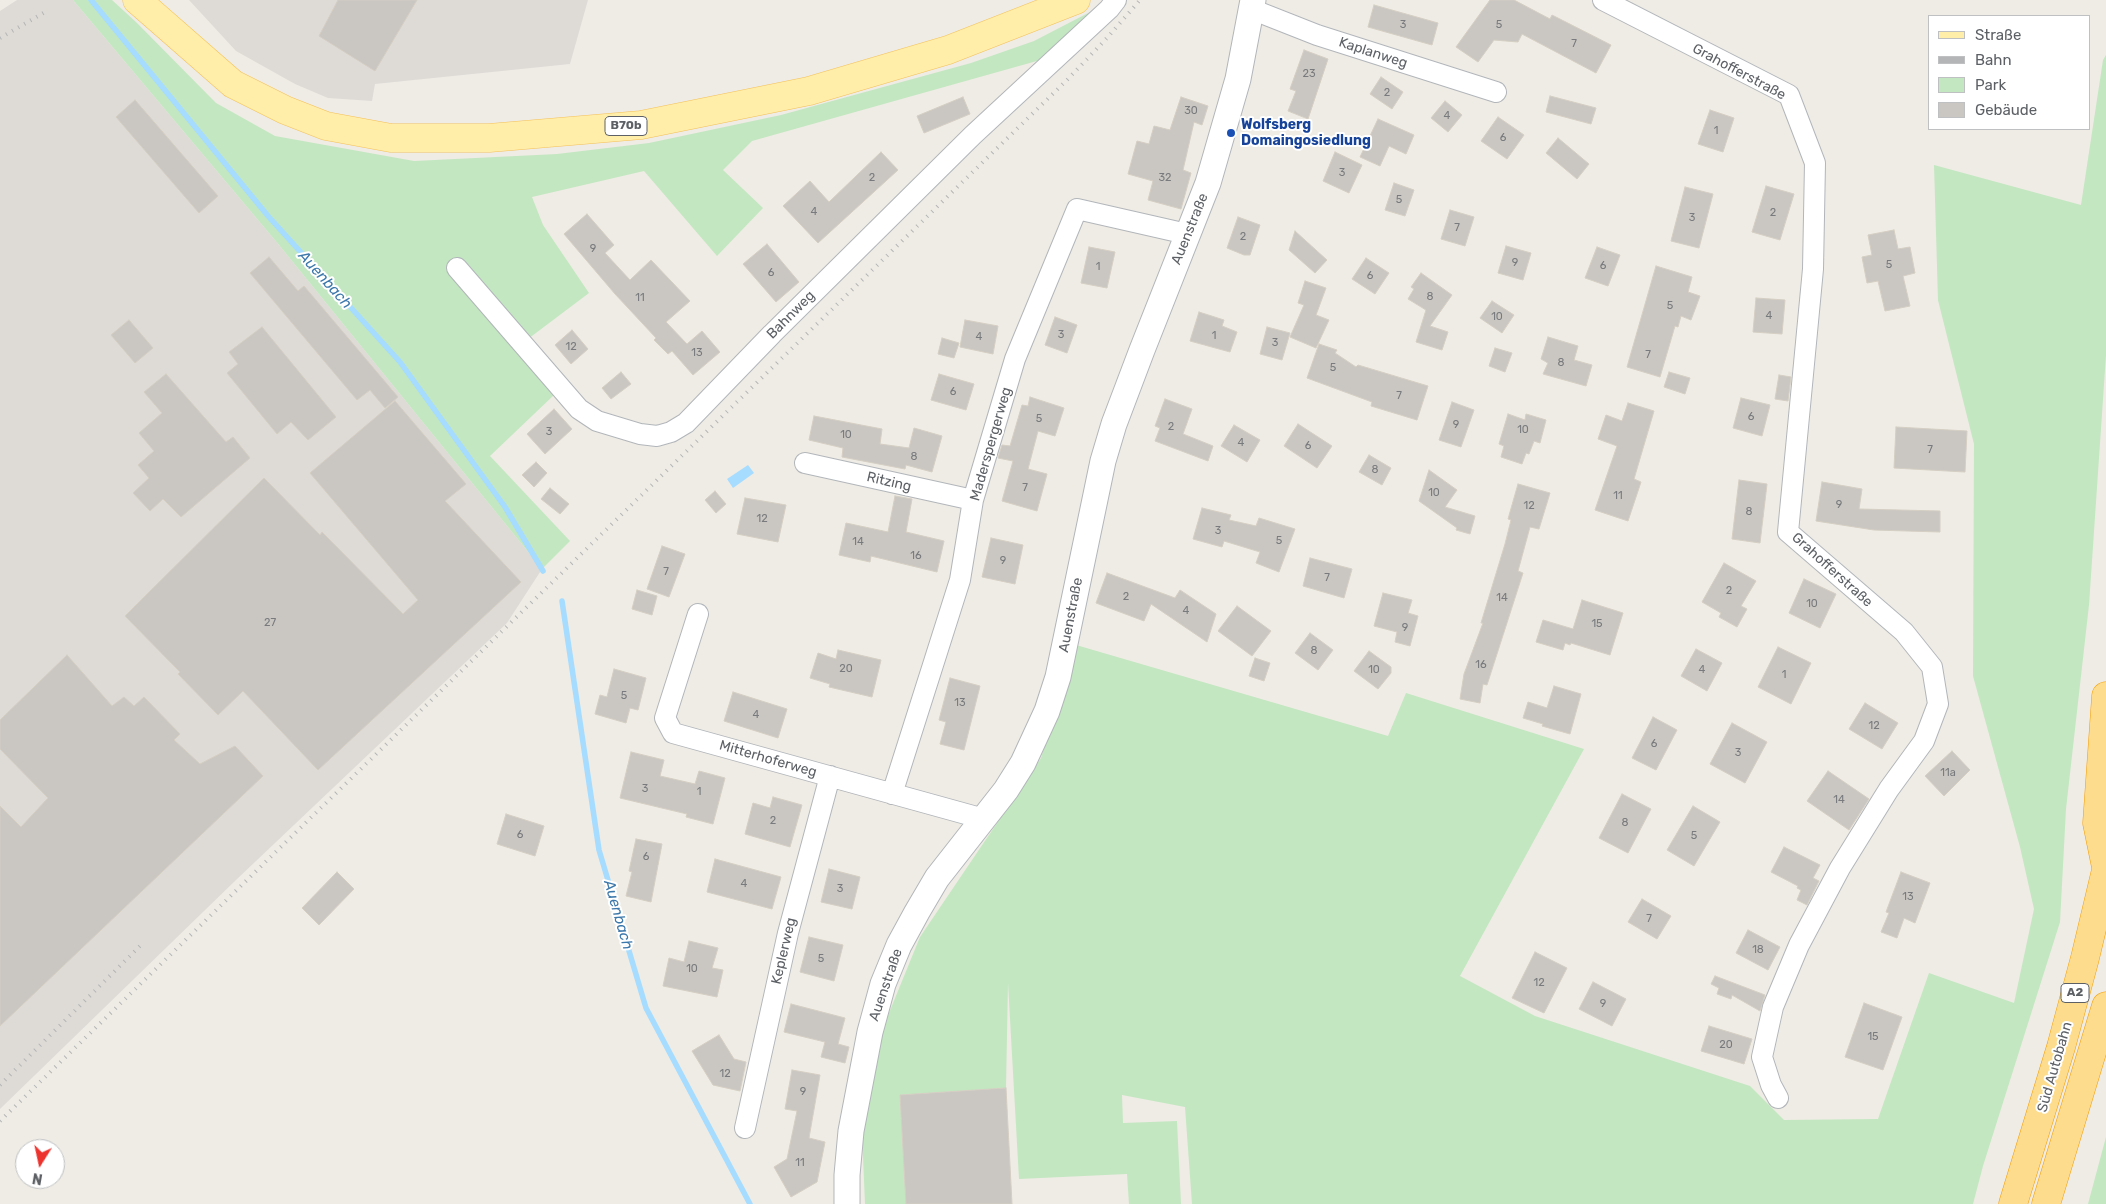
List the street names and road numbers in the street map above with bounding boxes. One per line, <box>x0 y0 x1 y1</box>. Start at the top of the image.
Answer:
street label: Kaplanweg <box>1337 34 1409 72</box>
street label: Grahofferstraße <box>1689 40 1789 104</box>
road number: B70b <box>605 116 647 136</box>
street label: Auenstraße <box>1168 191 1212 267</box>
street label: Bahnweg <box>763 287 819 343</box>
street label: Maderspergerweg <box>967 385 1015 503</box>
street label: Ritzing <box>865 469 913 495</box>
street label: Grahofferstraße <box>1788 529 1876 611</box>
street label: Auenstraße <box>1056 576 1086 654</box>
street label: Mitterhoferweg <box>717 737 819 781</box>
street label: Keplerweg <box>768 916 800 986</box>
street label: Auenstraße <box>866 946 906 1024</box>
road number: A2 <box>2061 984 2089 1002</box>
street label: Süd Autobahn <box>2034 1020 2076 1114</box>

